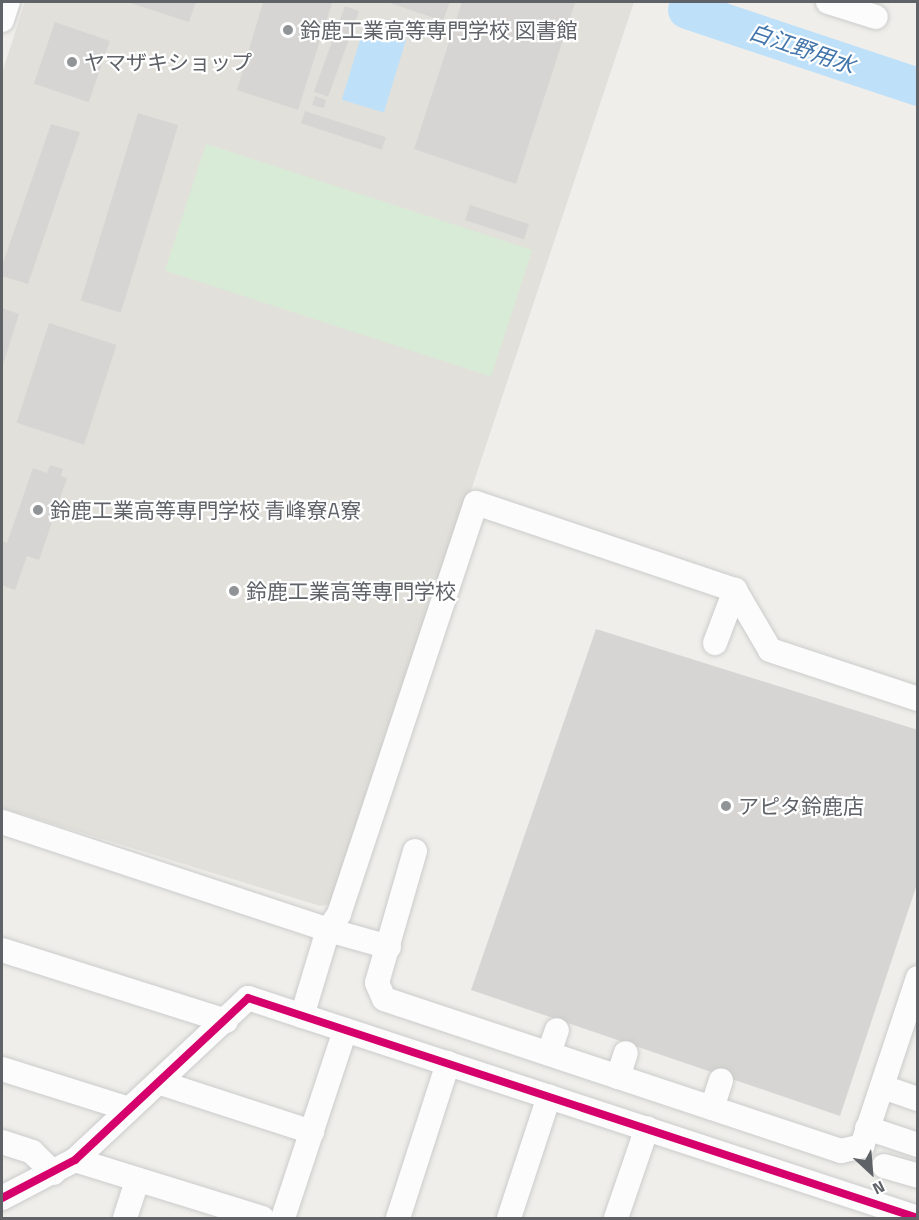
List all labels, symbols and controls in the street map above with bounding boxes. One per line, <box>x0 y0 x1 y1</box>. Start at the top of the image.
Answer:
place label: 鈴鹿工業高等専門学校 図書館 <box>300 17 578 43</box>
water label: 白江野用水 <box>746 19 858 79</box>
marker: 鈴鹿工業高等専門学校 図書館 <box>281 23 295 37</box>
place label: ヤマザキショップ <box>84 49 252 75</box>
marker: ヤマザキショップ <box>65 55 79 69</box>
place label: 鈴鹿工業高等専門学校 青峰寮A寮 <box>50 497 361 523</box>
marker: 鈴鹿工業高等専門学校 青峰寮A寮 <box>31 503 45 517</box>
place label: 鈴鹿工業高等専門学校 <box>246 578 456 604</box>
marker: 鈴鹿工業高等専門学校 <box>227 584 241 598</box>
place label: アピタ鈴鹿店 <box>738 793 864 819</box>
marker: アピタ鈴鹿店 <box>719 799 733 813</box>
north arrow <box>841 1142 901 1202</box>
text: N <box>869 1175 889 1201</box>

